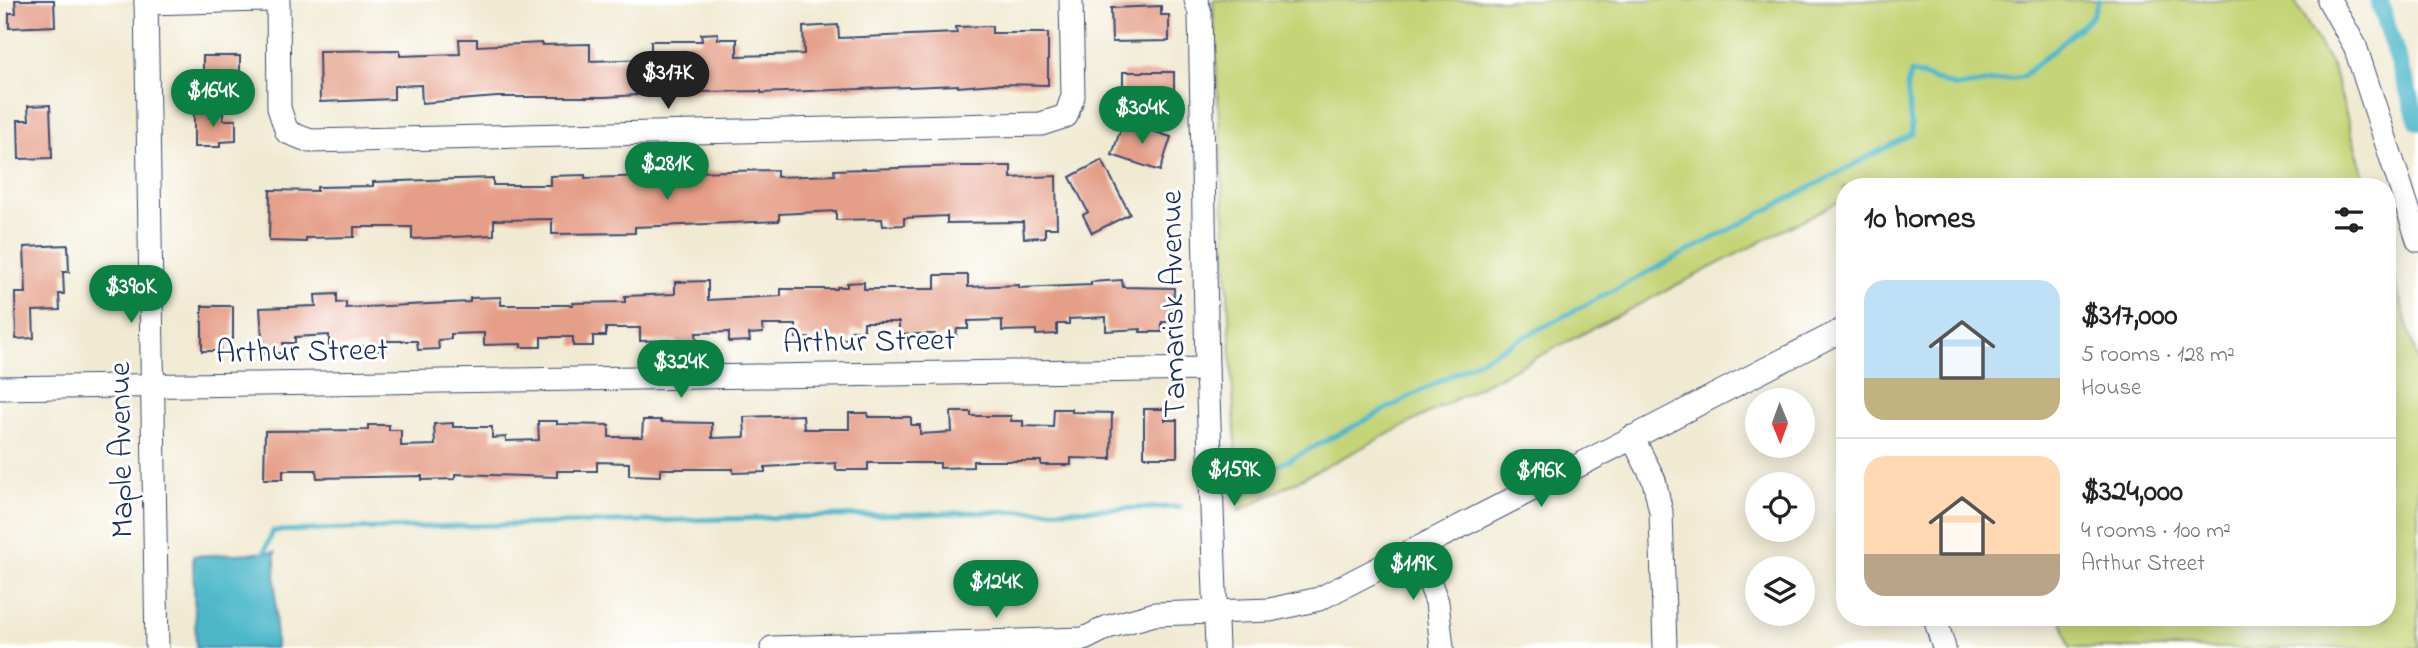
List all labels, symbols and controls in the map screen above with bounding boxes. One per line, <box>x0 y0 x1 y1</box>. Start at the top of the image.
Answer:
pin: $317K <box>619 52 717 111</box>
text: $317K <box>642 57 694 90</box>
pin: $164K <box>164 69 262 129</box>
text: $164K <box>187 75 239 108</box>
pin: $304K <box>1093 86 1191 146</box>
text: $304K <box>1115 92 1169 125</box>
pin: $281K <box>618 142 716 202</box>
text: $281K <box>641 148 693 181</box>
street label: Tamarisk Avenue <box>1150 189 1200 418</box>
text: 10 homes <box>1864 198 1976 242</box>
icon: filters <box>2330 201 2368 239</box>
pin: $390K <box>82 266 180 325</box>
text: $390K <box>105 271 157 304</box>
text: $317,000 <box>2081 295 2177 339</box>
icon: home <box>1920 308 2004 392</box>
street label: Arthur Street <box>782 318 956 368</box>
street label: Arthur Street <box>215 328 389 378</box>
text: 5 rooms · 128 m² <box>2081 339 2235 372</box>
pin: $324K <box>632 340 730 400</box>
text: $324K <box>653 346 709 379</box>
street label: Maple Avenue <box>98 361 148 539</box>
text: House <box>2081 372 2141 405</box>
north arrow <box>1745 388 1815 458</box>
map controls <box>1745 388 1815 626</box>
pin: $159K <box>1185 448 1283 508</box>
pin: $196K <box>1492 449 1590 509</box>
text: $159K <box>1208 454 1260 487</box>
text: $196K <box>1516 455 1566 488</box>
text: $324,000 <box>2081 471 2183 515</box>
button: locate <box>1745 472 1815 542</box>
icon: home <box>1920 484 2004 568</box>
text: 4 rooms · 100 m² <box>2081 515 2231 548</box>
pin: $119K <box>1364 542 1462 602</box>
text: $119K <box>1390 548 1436 581</box>
text: Arthur Street <box>2081 548 2205 581</box>
button: layers <box>1745 556 1815 626</box>
pin: $124K <box>947 560 1045 620</box>
text: $124K <box>969 566 1023 599</box>

